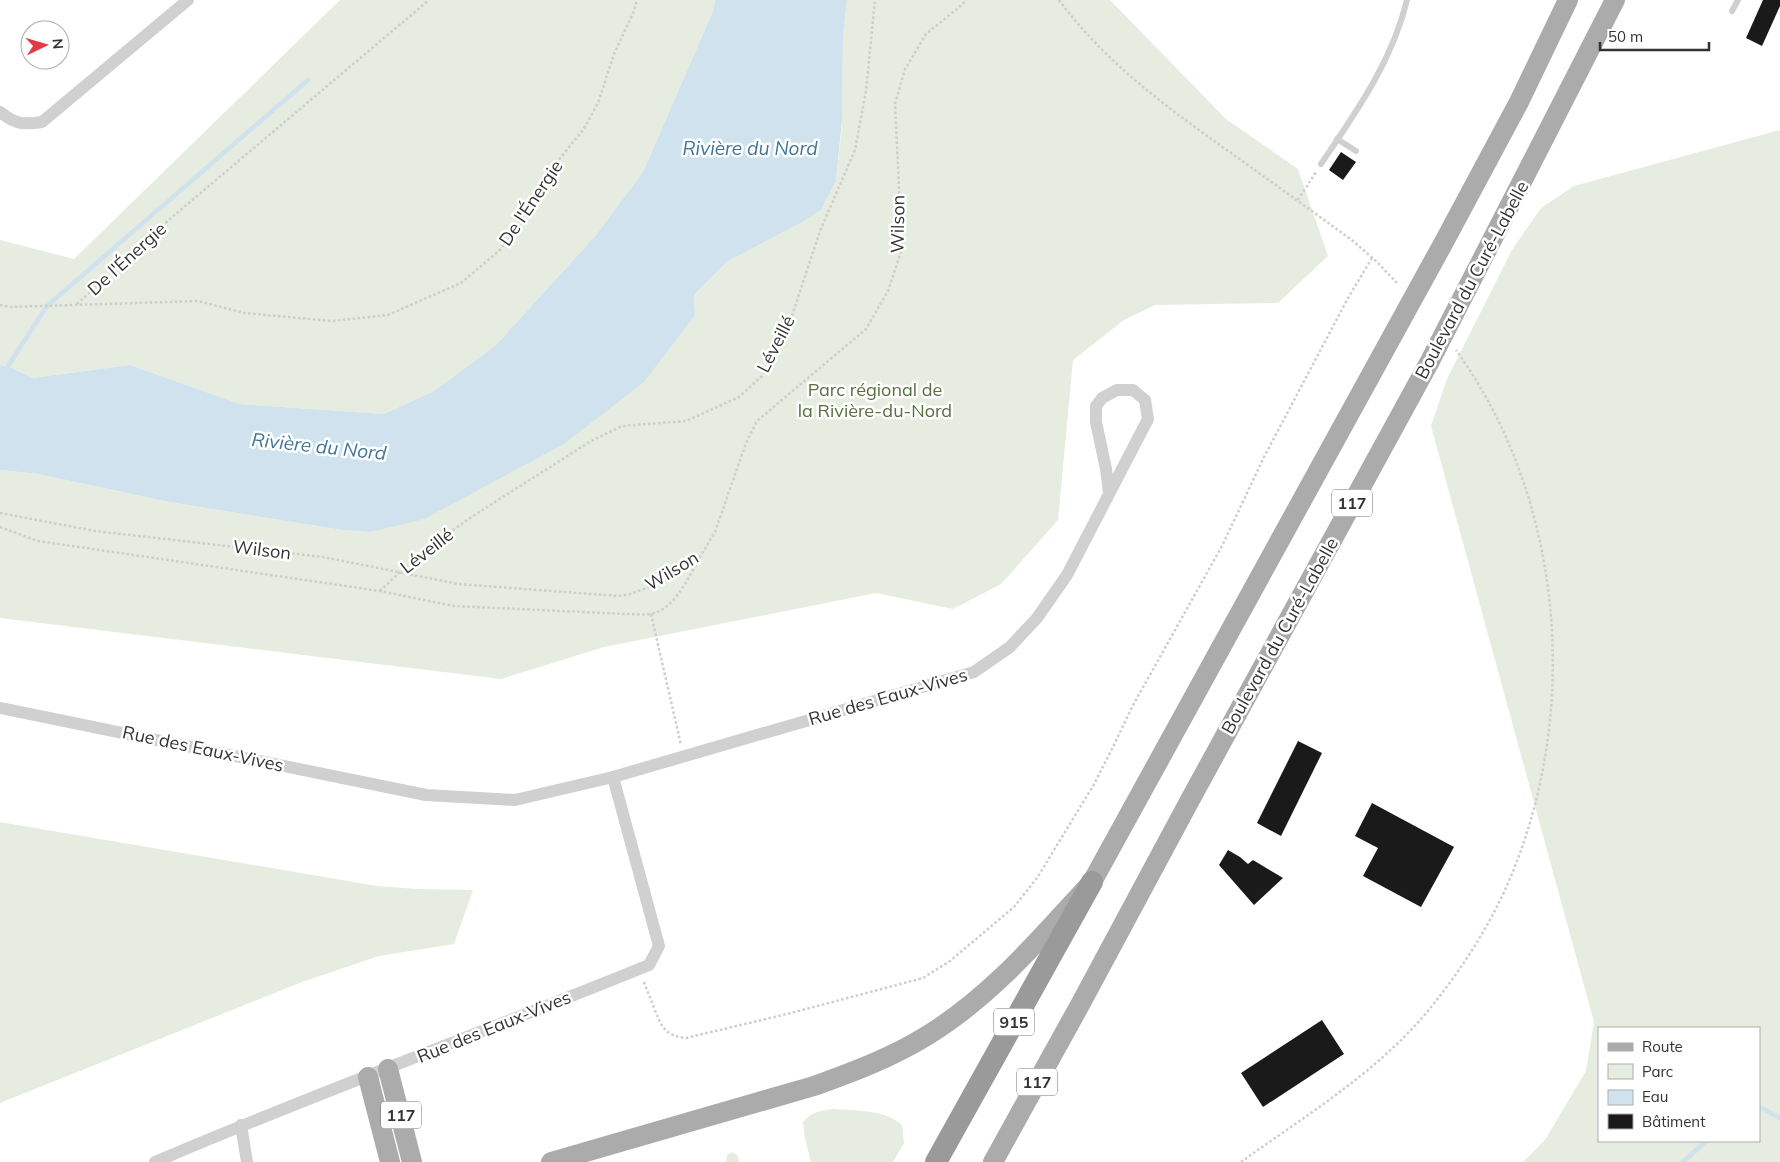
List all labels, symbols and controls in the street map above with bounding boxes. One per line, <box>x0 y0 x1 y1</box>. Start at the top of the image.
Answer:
north arrow <box>20 20 70 70</box>
scale bar <box>1600 20 1709 52</box>
text: 50 m <box>1608 27 1643 46</box>
text: N <box>49 38 67 50</box>
water label: Rivière du Nord <box>682 136 818 160</box>
street label: De l'Énergie <box>494 155 568 250</box>
street label: Boulevard du Curé-Labelle <box>1410 177 1534 383</box>
street label: Wilson <box>885 195 910 253</box>
street label: De l'Énergie <box>82 217 171 300</box>
street label: Léveillé <box>751 311 800 376</box>
park label: Parc régional de la Rivière-du-Nord <box>798 378 952 422</box>
water label: Rivière du Nord <box>250 427 388 465</box>
road number: 117 <box>1332 489 1372 516</box>
street label: Léveillé <box>395 523 458 579</box>
street label: Boulevard du Curé-Labelle <box>1216 534 1343 738</box>
street label: Wilson <box>232 535 292 564</box>
street label: Wilson <box>641 546 703 595</box>
street label: Rue des Eaux-Vives <box>806 663 970 730</box>
street label: Rue des Eaux-Vives <box>120 720 286 777</box>
street label: Rue des Eaux-Vives <box>413 985 574 1068</box>
road number: 915 <box>994 1009 1034 1036</box>
legend <box>1598 1027 1760 1142</box>
text: Route <box>1642 1037 1683 1056</box>
text: Parc <box>1642 1062 1673 1081</box>
road number: 117 <box>1017 1068 1057 1096</box>
text: Eau <box>1642 1087 1668 1106</box>
road number: 117 <box>381 1102 421 1128</box>
text: Bâtiment <box>1642 1112 1705 1131</box>

